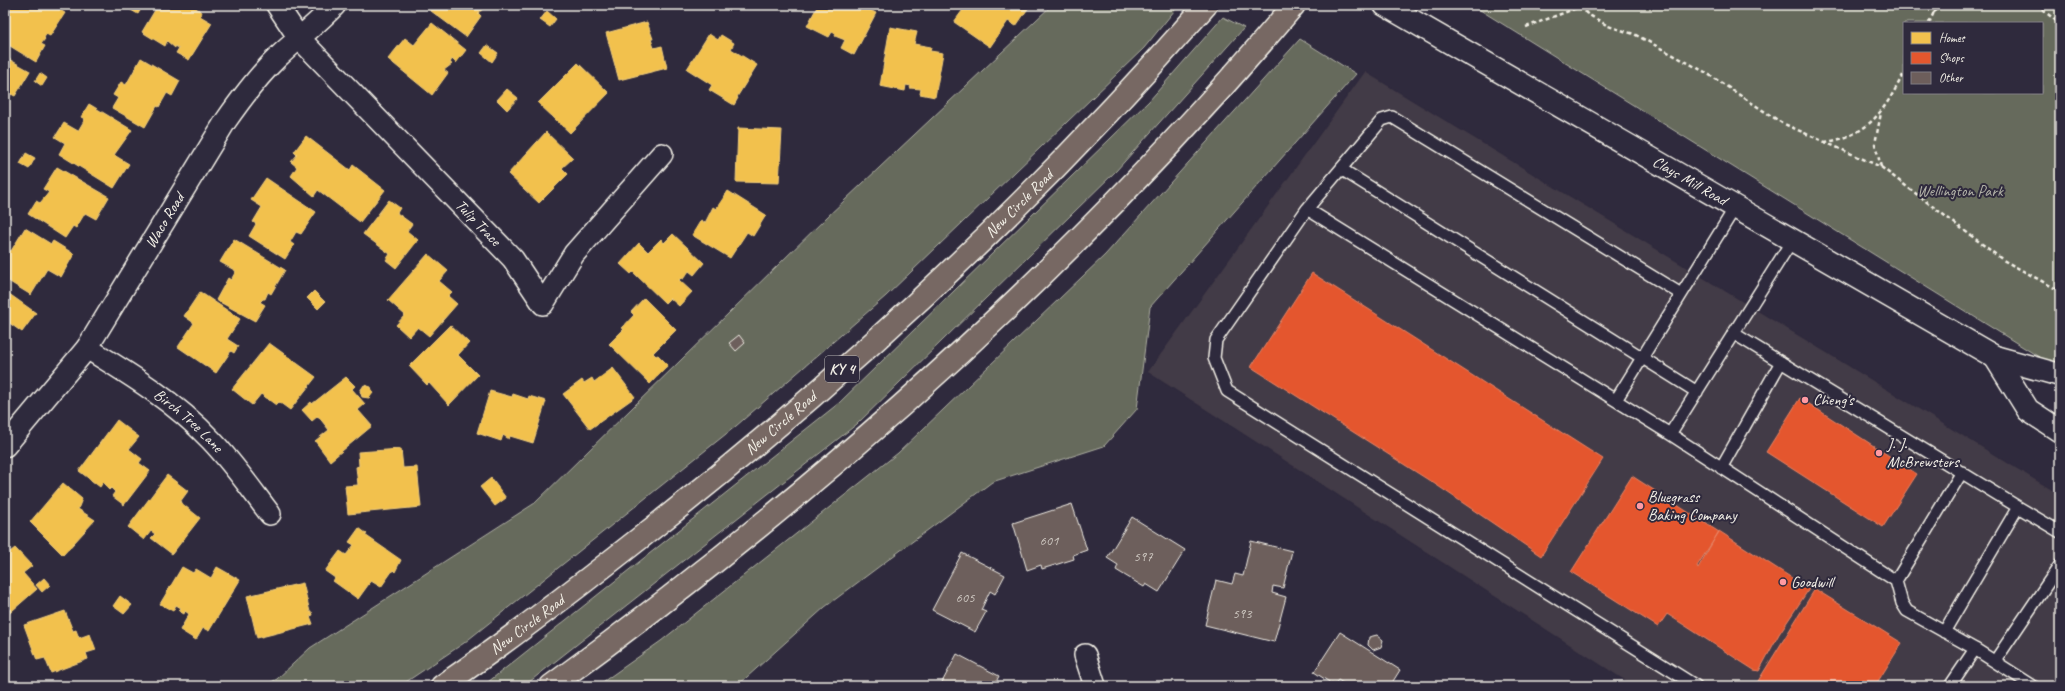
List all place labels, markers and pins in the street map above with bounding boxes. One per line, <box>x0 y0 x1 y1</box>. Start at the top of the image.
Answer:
place label: Cheng's <box>1813 390 1855 410</box>
marker: Cheng's <box>1800 395 1810 405</box>
place label: J. J. McBrewsters <box>1886 434 1960 472</box>
marker: J. J. McBrewsters <box>1874 448 1884 458</box>
place label: Bluegrass Baking Company <box>1648 487 1738 525</box>
marker: Bluegrass Baking Company <box>1635 501 1645 511</box>
place label: Goodwill <box>1791 572 1836 592</box>
marker: Goodwill <box>1778 577 1788 587</box>

